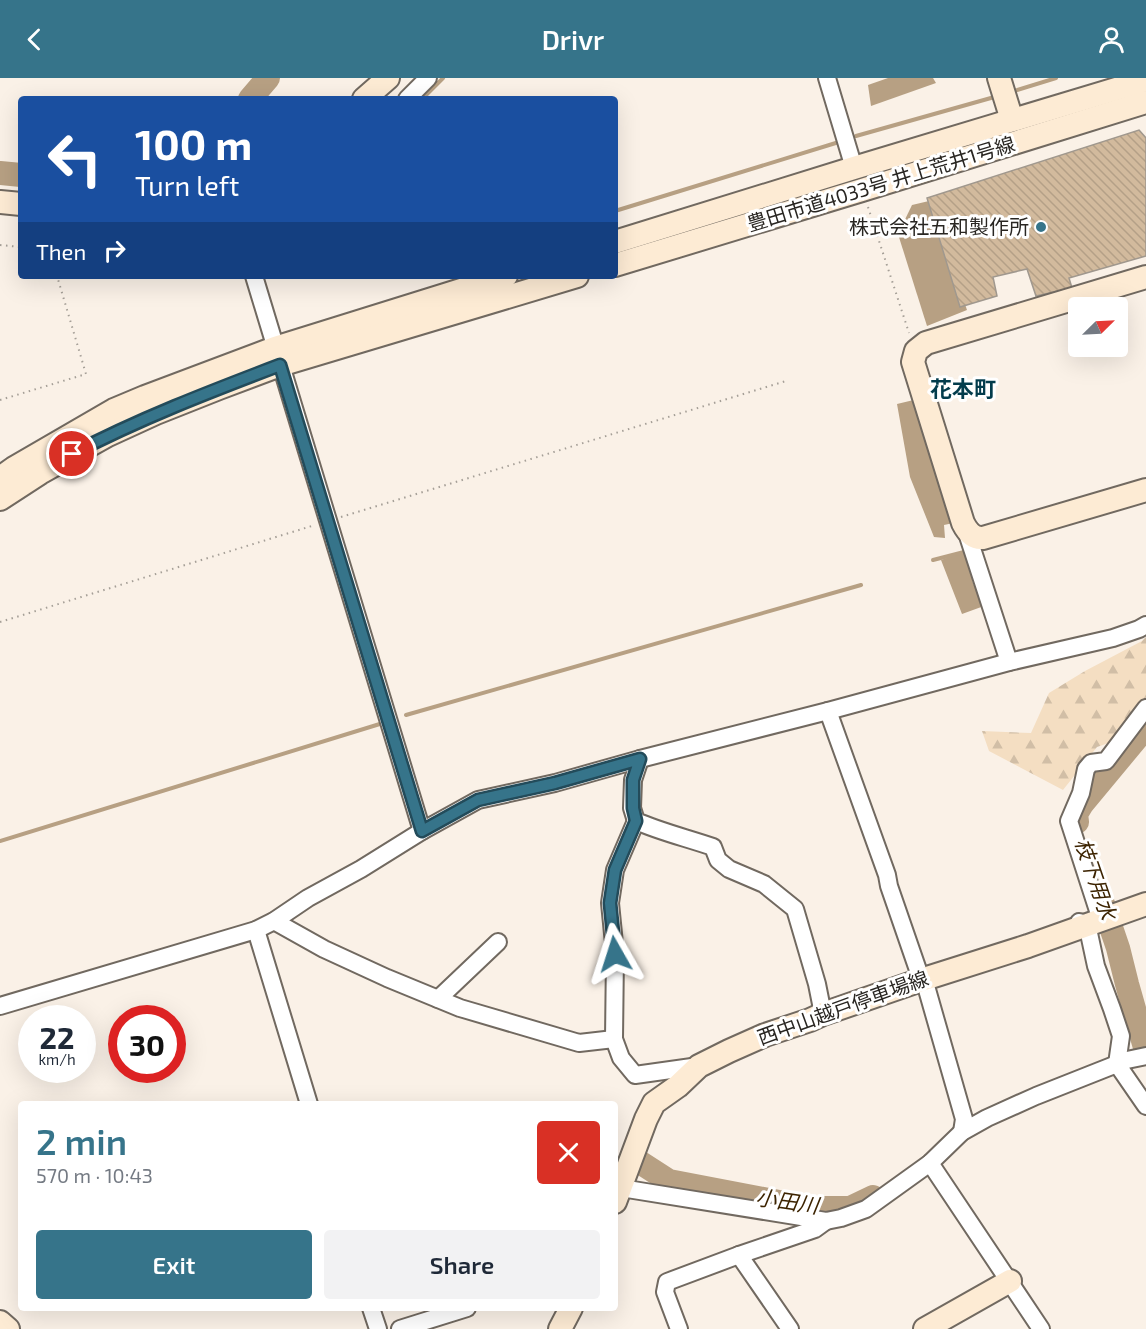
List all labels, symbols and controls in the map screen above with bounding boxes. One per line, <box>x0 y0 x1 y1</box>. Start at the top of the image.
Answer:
icon: back <box>18 23 51 56</box>
text: Drivr <box>542 23 604 55</box>
icon: person <box>1095 23 1128 56</box>
text: 100 m <box>135 118 252 168</box>
icon: left <box>36 120 114 198</box>
street label: 豊田市道4033号 井上荒井1号線 <box>744 131 1018 235</box>
text: Turn left <box>135 169 239 201</box>
place label: 株式会社五和製作所 <box>849 214 1029 238</box>
marker: 株式会社五和製作所 <box>1034 220 1048 234</box>
icon: right <box>98 234 131 267</box>
text: Then <box>36 238 86 264</box>
north arrow <box>1068 297 1128 357</box>
map controls <box>1068 297 1128 357</box>
district label: 花本町 <box>930 375 996 401</box>
pin <box>46 428 97 479</box>
icon: arrive <box>55 437 88 470</box>
water label: 枝下用水 <box>1071 835 1123 924</box>
position arrow <box>583 922 647 986</box>
street label: 西中山越戸停車場線 <box>754 965 931 1049</box>
speed limit sign: 30 <box>108 1005 186 1083</box>
text: 22 <box>40 1019 74 1055</box>
text: km/h <box>38 1050 76 1068</box>
text: 2 min <box>36 1119 127 1162</box>
button: close <box>537 1121 600 1184</box>
text: 570 m · 10:43 <box>36 1163 153 1187</box>
water label: 小田川 <box>754 1184 822 1218</box>
button: Exit <box>36 1230 312 1299</box>
button: Share <box>324 1230 600 1299</box>

